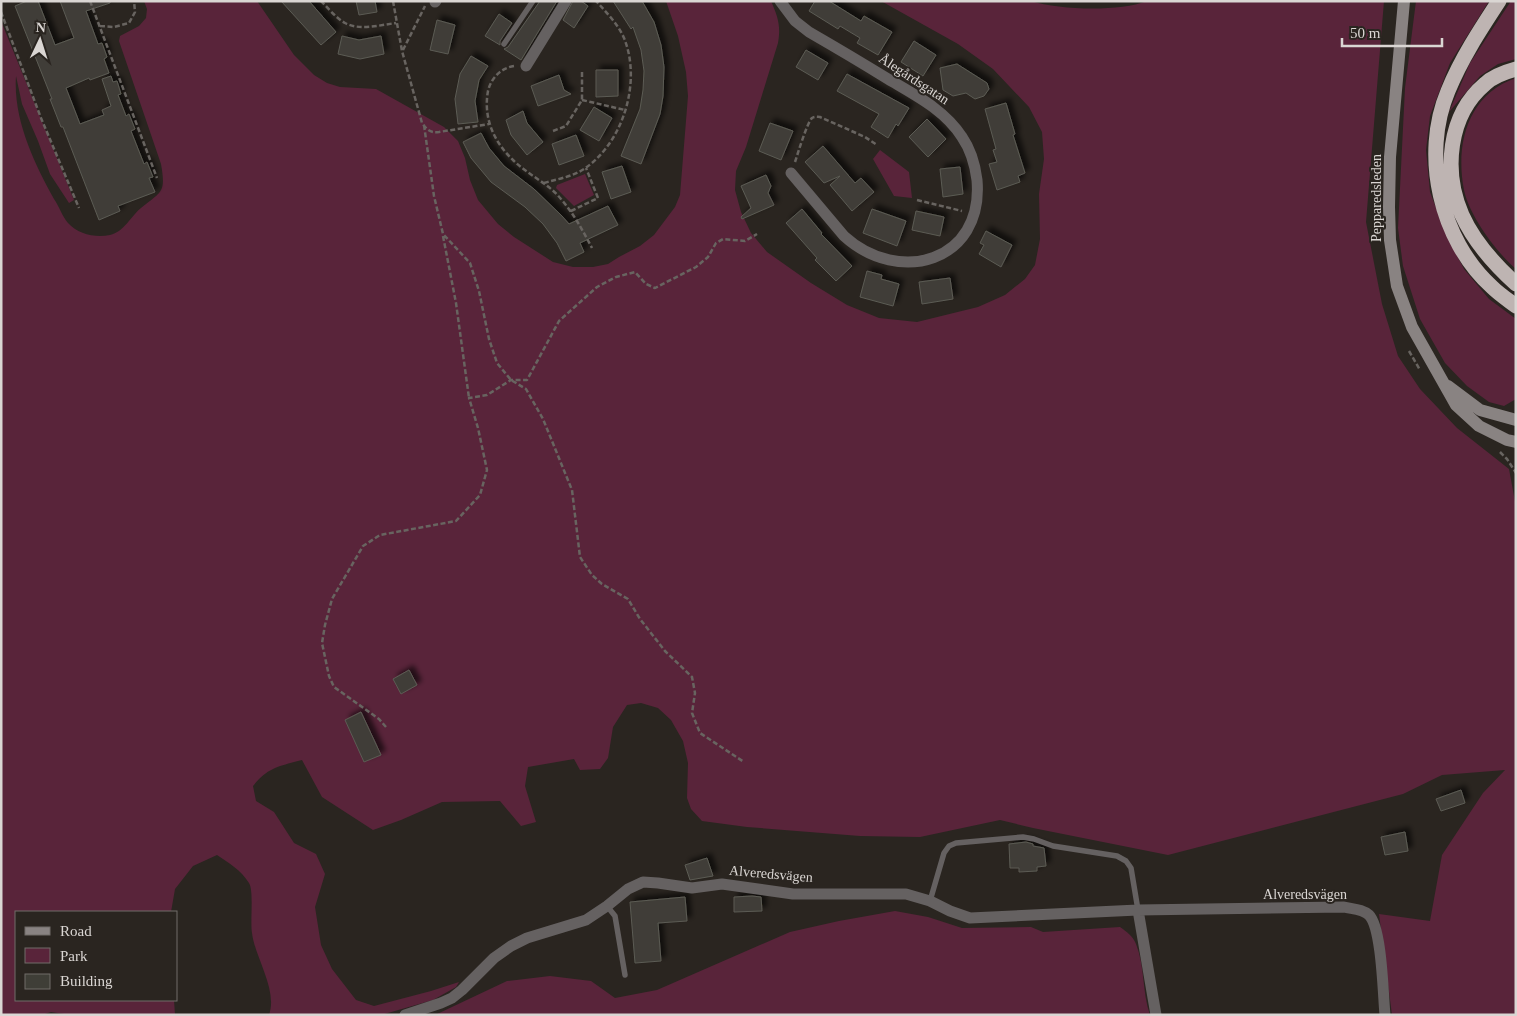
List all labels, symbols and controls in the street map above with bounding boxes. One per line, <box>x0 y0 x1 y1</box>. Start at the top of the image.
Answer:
north arrow <box>15 15 65 65</box>
scale bar <box>1342 15 1442 47</box>
text: N <box>35 20 46 35</box>
text: 50 m <box>1350 25 1381 41</box>
street label: Ålegårdsgatan <box>876 51 952 107</box>
street label: Pepparedsleden <box>1369 154 1384 242</box>
street label: Alveredsvägen <box>729 863 813 885</box>
street label: Alveredsvägen <box>1263 887 1347 902</box>
legend <box>15 911 178 1001</box>
text: Road <box>60 923 92 939</box>
text: Park <box>60 948 88 964</box>
text: Building <box>60 973 113 989</box>

